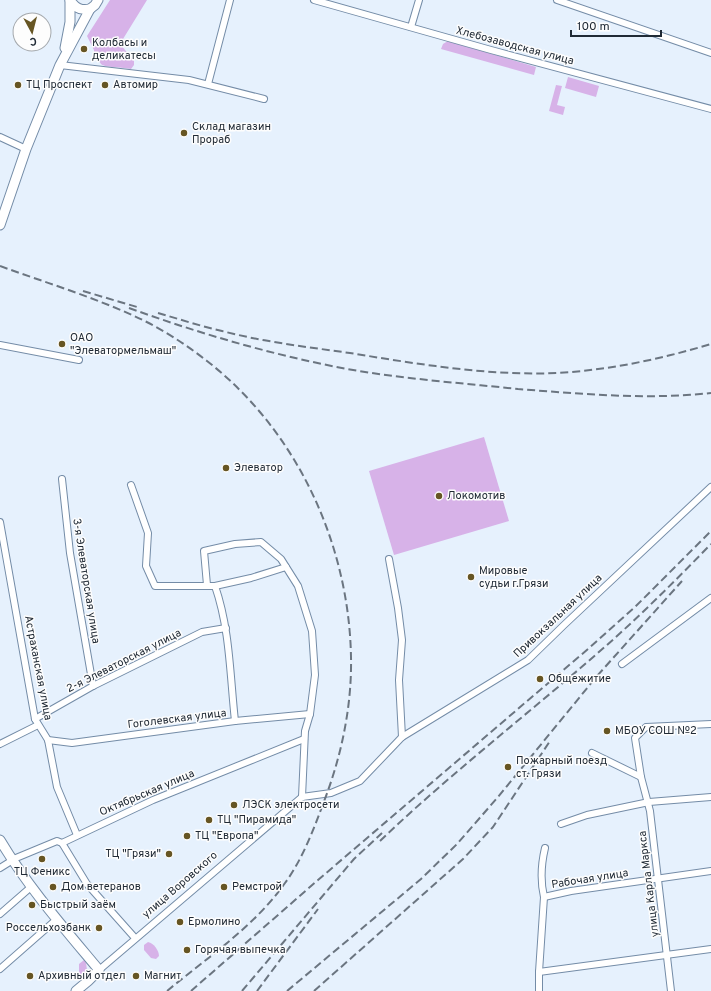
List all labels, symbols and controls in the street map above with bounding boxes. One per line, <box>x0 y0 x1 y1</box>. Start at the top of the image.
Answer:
north arrow <box>12 12 52 52</box>
scale bar <box>571 12 661 38</box>
text: 100 m <box>577 19 610 35</box>
street label: Хлебозаводская улица <box>455 24 576 69</box>
text: С <box>29 34 37 48</box>
place label: Колбасы и деликатесы <box>92 36 156 63</box>
marker: Колбасы и деликатесы <box>79 44 89 54</box>
place label: ТЦ Проспект <box>26 78 92 92</box>
place label: Автомир <box>113 78 158 92</box>
marker: ТЦ Проспект <box>13 80 23 90</box>
marker: Автомир <box>100 80 110 90</box>
place label: Склад магазин Прораб <box>192 120 271 147</box>
marker: Склад магазин Прораб <box>179 128 189 138</box>
place label: ОАО "Элеватормельмаш" <box>70 331 176 358</box>
marker: ОАО "Элеватормельмаш" <box>57 339 67 349</box>
place label: Элеватор <box>234 461 283 475</box>
marker: Элеватор <box>221 463 231 473</box>
place label: Локомотив <box>447 489 506 503</box>
marker: Локомотив <box>434 491 444 501</box>
street label: 3-я Элеваторская улица <box>69 517 103 645</box>
place label: Мировые судьи г.Грязи <box>479 564 549 591</box>
street label: Привокзальная улица <box>511 571 605 661</box>
marker: Мировые судьи г.Грязи <box>466 572 476 582</box>
street label: Астраханская улица <box>21 614 55 722</box>
street label: 2-я Элеваторская улица <box>64 626 184 696</box>
place label: Общежитие <box>548 672 611 686</box>
marker: Общежитие <box>535 674 545 684</box>
street label: Гоголевская улица <box>127 706 227 732</box>
place label: МБОУ СОШ №2 <box>615 724 697 738</box>
marker: МБОУ СОШ №2 <box>602 726 612 736</box>
place label: Пожарный поезд ст. Грязи <box>516 754 607 781</box>
marker: Пожарный поезд ст. Грязи <box>503 762 513 772</box>
street label: Октябрьская улица <box>97 767 197 819</box>
place label: ЛЭСК электросети <box>242 798 340 812</box>
marker: ЛЭСК электросети <box>229 800 239 810</box>
place label: ТЦ "Пирамида" <box>217 813 296 827</box>
marker: ТЦ "Пирамида" <box>204 815 214 825</box>
place label: ТЦ "Европа" <box>195 829 258 843</box>
street label: улица Карла Маркса <box>636 830 662 938</box>
marker: ТЦ "Европа" <box>182 831 192 841</box>
place label: ТЦ "Грязи" <box>105 847 161 861</box>
street label: улица Воровского <box>139 848 221 922</box>
marker: ТЦ "Грязи" <box>164 849 174 859</box>
marker: ТЦ Феникс <box>37 854 47 864</box>
place label: ТЦ Феникс <box>14 865 70 879</box>
street label: Рабочая улица <box>551 866 630 892</box>
place label: Дом ветеранов <box>61 880 141 894</box>
place label: Ремстрой <box>232 880 282 894</box>
marker: Дом ветеранов <box>48 882 58 892</box>
marker: Ремстрой <box>219 882 229 892</box>
place label: Быстрый заём <box>40 898 116 912</box>
marker: Быстрый заём <box>27 900 37 910</box>
place label: Ермолино <box>188 915 241 929</box>
marker: Ермолино <box>175 917 185 927</box>
place label: Россельхозбанк <box>6 921 91 935</box>
marker: Россельхозбанк <box>94 923 104 933</box>
place label: Горячая выпечка <box>195 943 286 957</box>
marker: Горячая выпечка <box>182 945 192 955</box>
place label: Архивный отдел <box>38 969 125 983</box>
place label: Магнит <box>144 969 181 983</box>
marker: Архивный отдел <box>25 971 35 981</box>
marker: Магнит <box>131 971 141 981</box>

